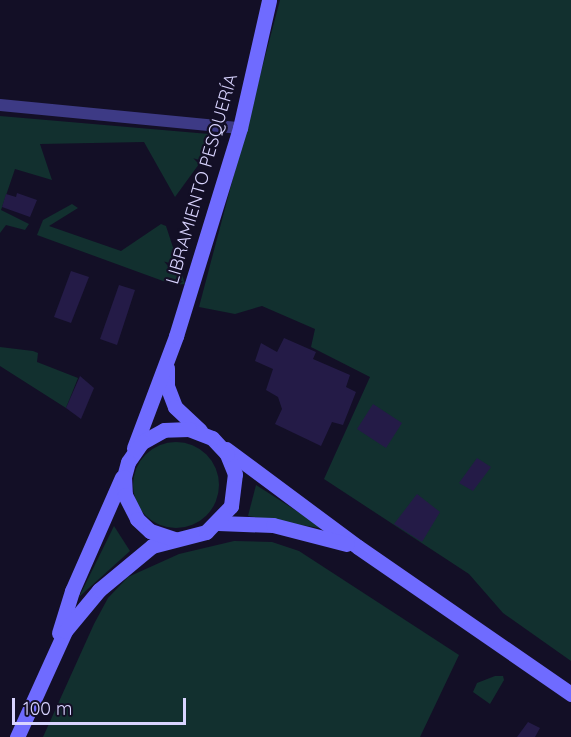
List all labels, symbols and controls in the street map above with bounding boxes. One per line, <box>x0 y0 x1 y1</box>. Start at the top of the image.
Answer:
street label: LIBRAMIENTO PESQUERÍA <box>162 71 242 287</box>
scale bar <box>15 686 189 724</box>
text: 100 m <box>23 697 72 720</box>

